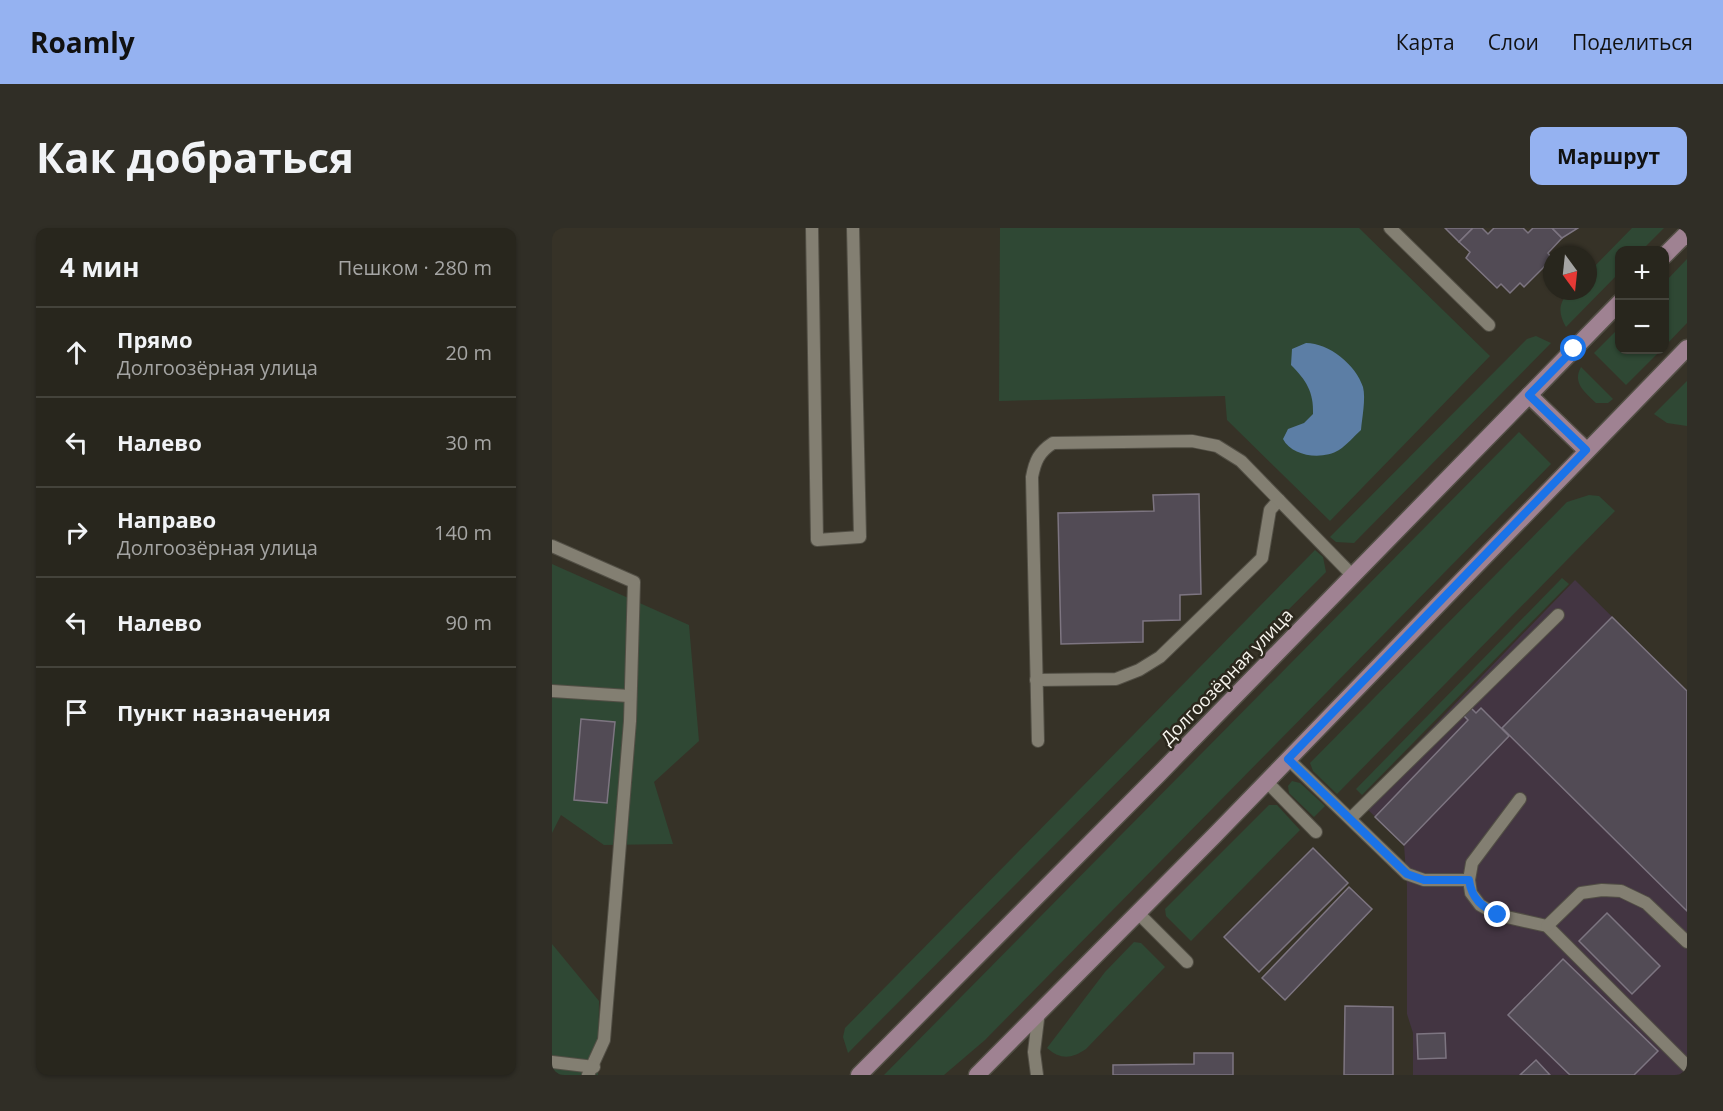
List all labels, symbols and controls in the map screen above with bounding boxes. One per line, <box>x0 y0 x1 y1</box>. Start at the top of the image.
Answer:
text: Roamly <box>30 23 135 61</box>
text: Карта <box>1396 28 1455 56</box>
text: Слои <box>1488 28 1539 56</box>
text: Поделиться <box>1572 28 1693 56</box>
button: Маршрут <box>1530 127 1687 185</box>
text: Как добраться <box>36 128 354 185</box>
north arrow <box>1543 246 1597 300</box>
map controls <box>1615 246 1669 354</box>
button: + <box>1615 246 1669 300</box>
text: 4 мин <box>60 249 140 285</box>
text: Пешком · 280 m <box>338 254 492 281</box>
button: − <box>1615 300 1669 354</box>
text: Прямо <box>117 324 193 354</box>
route start <box>1560 335 1586 361</box>
icon: ahead <box>60 336 93 369</box>
text: 20 m <box>445 339 492 366</box>
text: Долгоозёрная улица <box>117 354 318 381</box>
icon: left <box>60 426 93 459</box>
text: Налево <box>117 427 202 457</box>
text: 30 m <box>445 429 492 456</box>
text: Направо <box>117 504 216 534</box>
icon: right <box>60 516 93 549</box>
text: 140 m <box>434 519 492 546</box>
text: Долгоозёрная улица <box>117 534 318 561</box>
street label: Долгоозёрная улица <box>1155 603 1298 750</box>
icon: left <box>60 606 93 639</box>
text: Налево <box>117 607 202 637</box>
text: 90 m <box>445 609 492 636</box>
icon: arrive <box>60 696 93 729</box>
text: Пункт назначения <box>117 697 331 727</box>
route end <box>1484 901 1510 927</box>

